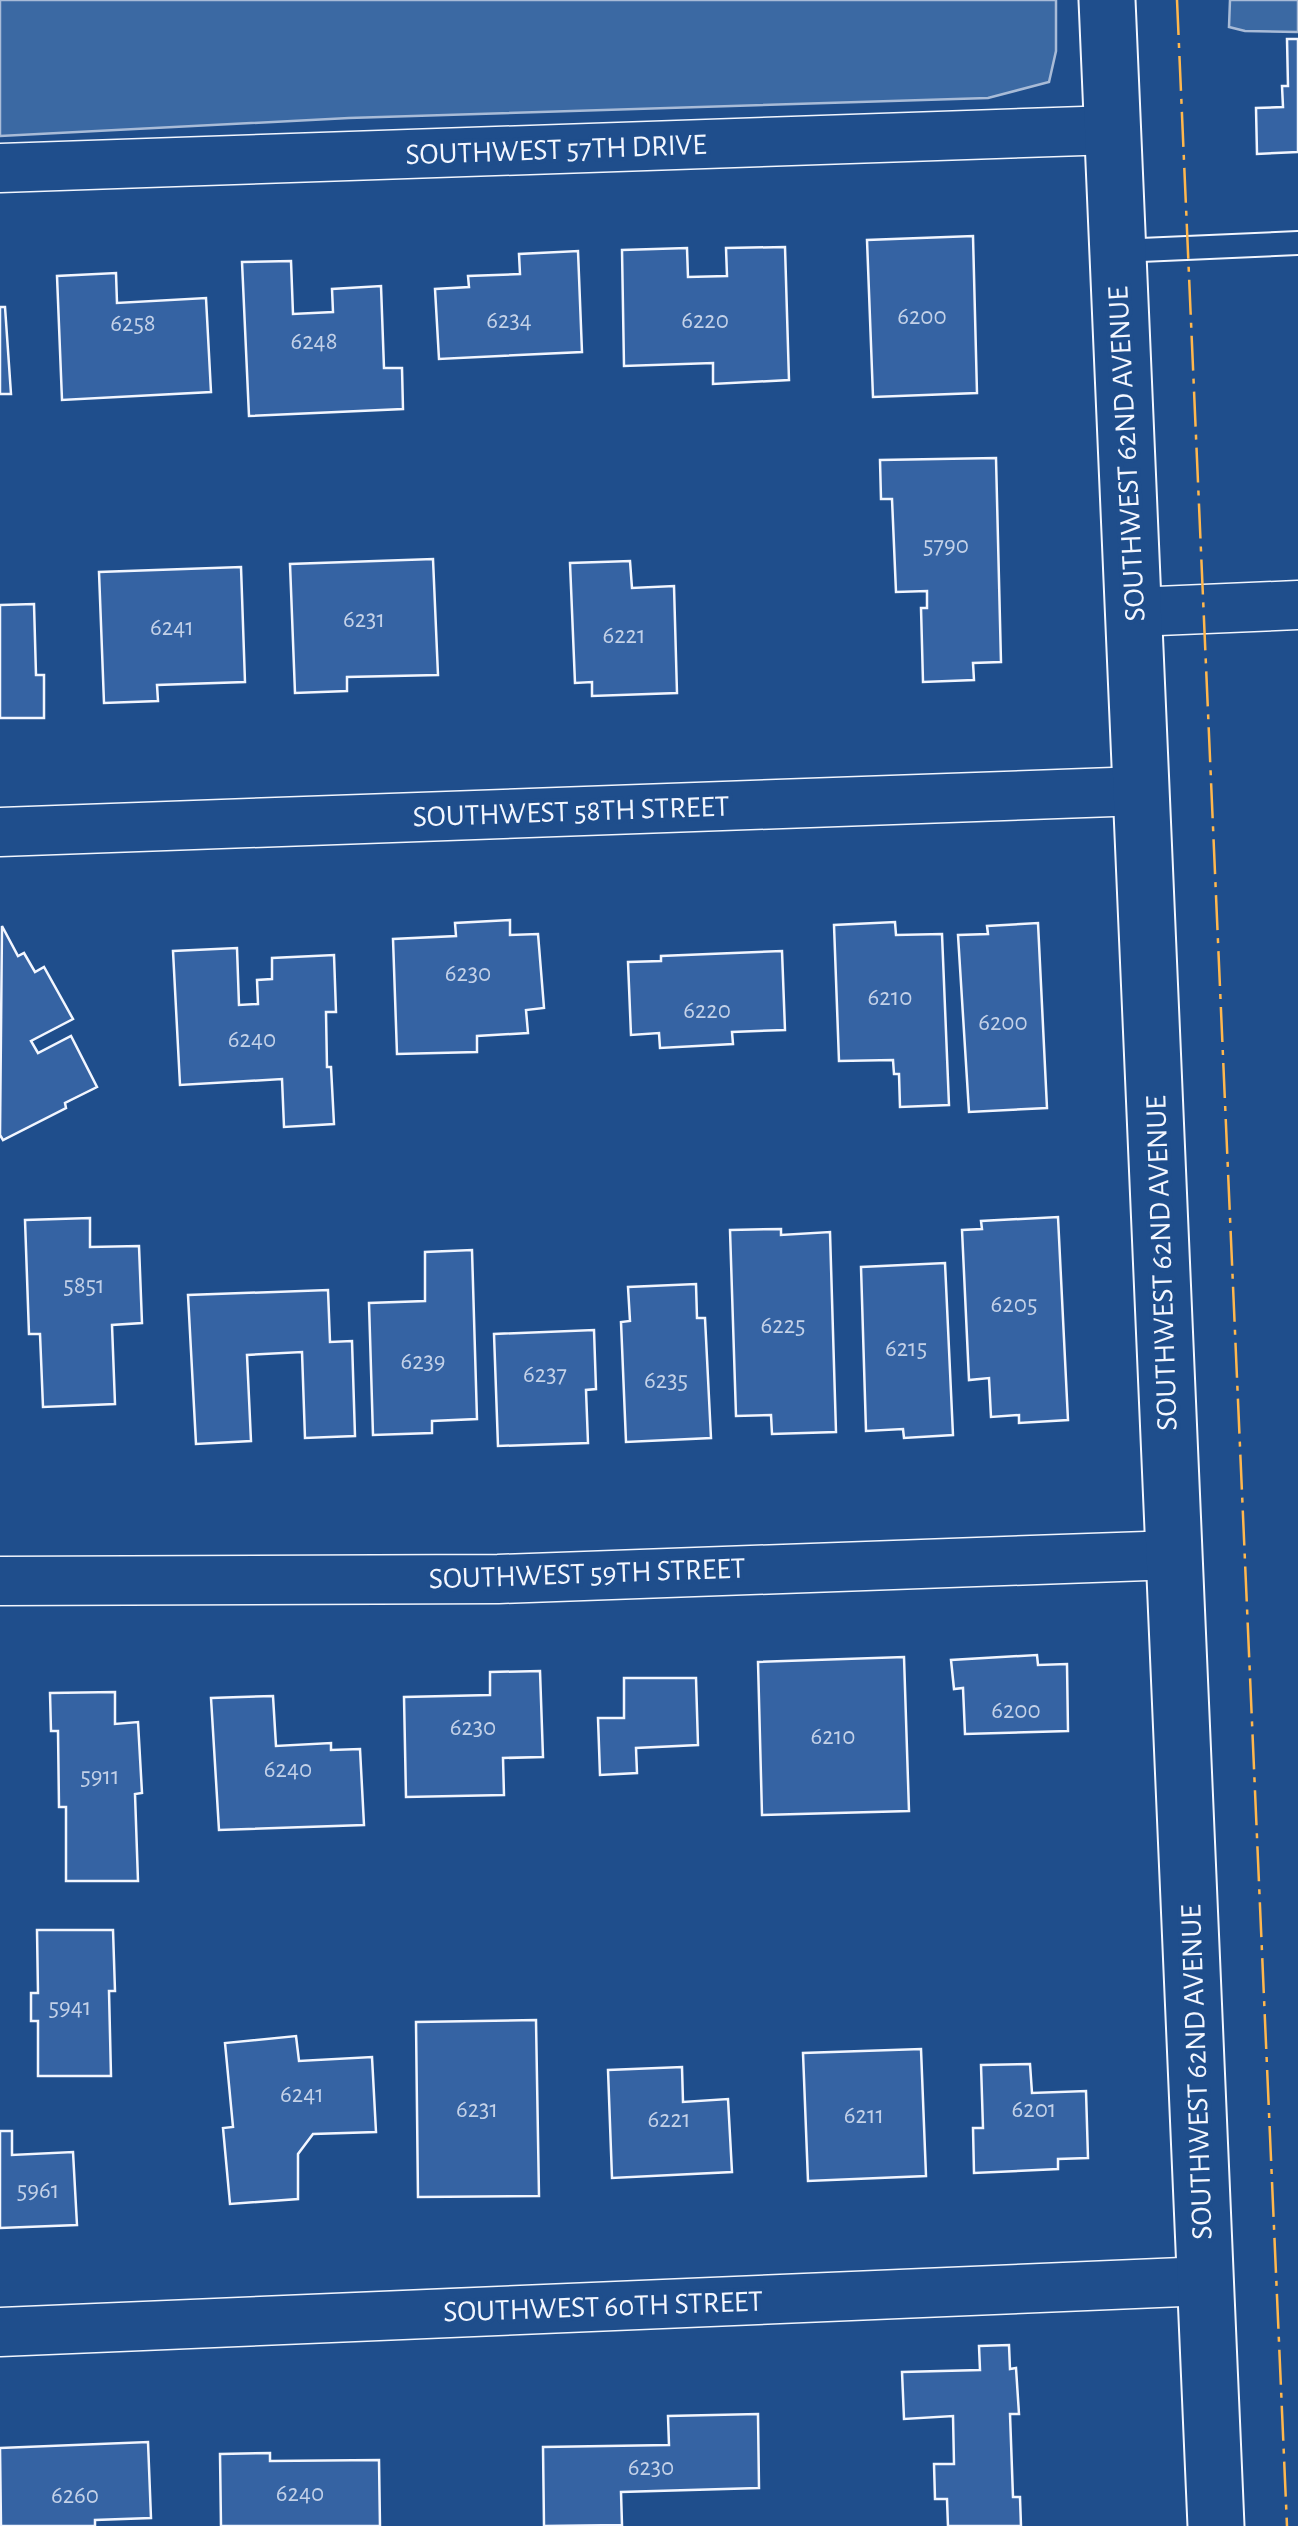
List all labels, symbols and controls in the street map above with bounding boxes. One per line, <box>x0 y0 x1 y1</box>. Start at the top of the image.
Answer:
street label: SOUTHWEST 57TH DRIVE <box>405 130 707 170</box>
street label: SOUTHWEST 62ND AVENUE <box>1103 286 1151 622</box>
house number: 6200 <box>897 304 947 329</box>
house number: 6234 <box>486 308 532 333</box>
house number: 6220 <box>681 308 729 333</box>
house number: 6258 <box>110 311 156 336</box>
house number: 6248 <box>290 329 338 354</box>
house number: 5790 <box>923 533 969 558</box>
house number: 6231 <box>343 607 385 632</box>
house number: 6241 <box>150 615 194 640</box>
house number: 6221 <box>602 623 646 648</box>
street label: SOUTHWEST 58TH STREET <box>412 791 730 833</box>
house number: 6230 <box>445 961 491 986</box>
house number: 6210 <box>868 985 912 1010</box>
house number: 6220 <box>683 998 731 1023</box>
house number: 6200 <box>978 1010 1028 1035</box>
house number: 6240 <box>228 1027 276 1052</box>
street label: SOUTHWEST 62ND AVENUE <box>1141 1095 1183 1431</box>
house number: 5851 <box>63 1273 105 1298</box>
house number: 6205 <box>991 1292 1037 1317</box>
house number: 6225 <box>761 1313 805 1338</box>
house number: 6215 <box>885 1336 927 1361</box>
house number: 6239 <box>400 1349 446 1374</box>
house number: 6237 <box>523 1362 567 1387</box>
house number: 6235 <box>644 1368 688 1393</box>
street label: SOUTHWEST 59TH STREET <box>428 1553 746 1595</box>
house number: 6200 <box>991 1698 1041 1723</box>
house number: 6230 <box>450 1715 496 1740</box>
house number: 6210 <box>811 1724 855 1749</box>
house number: 6240 <box>264 1757 312 1782</box>
house number: 5911 <box>80 1764 120 1789</box>
street label: SOUTHWEST 62ND AVENUE <box>1176 1904 1218 2240</box>
house number: 5941 <box>49 1995 91 2020</box>
house number: 6241 <box>280 2082 324 2107</box>
house number: 6231 <box>456 2097 498 2122</box>
house number: 6201 <box>1012 2097 1056 2122</box>
house number: 6211 <box>844 2103 884 2128</box>
house number: 6221 <box>647 2107 691 2132</box>
house number: 5961 <box>17 2178 59 2203</box>
street label: SOUTHWEST 60TH STREET <box>443 2286 764 2328</box>
house number: 6230 <box>628 2455 674 2480</box>
house number: 6240 <box>276 2481 324 2506</box>
house number: 6260 <box>51 2483 99 2508</box>

